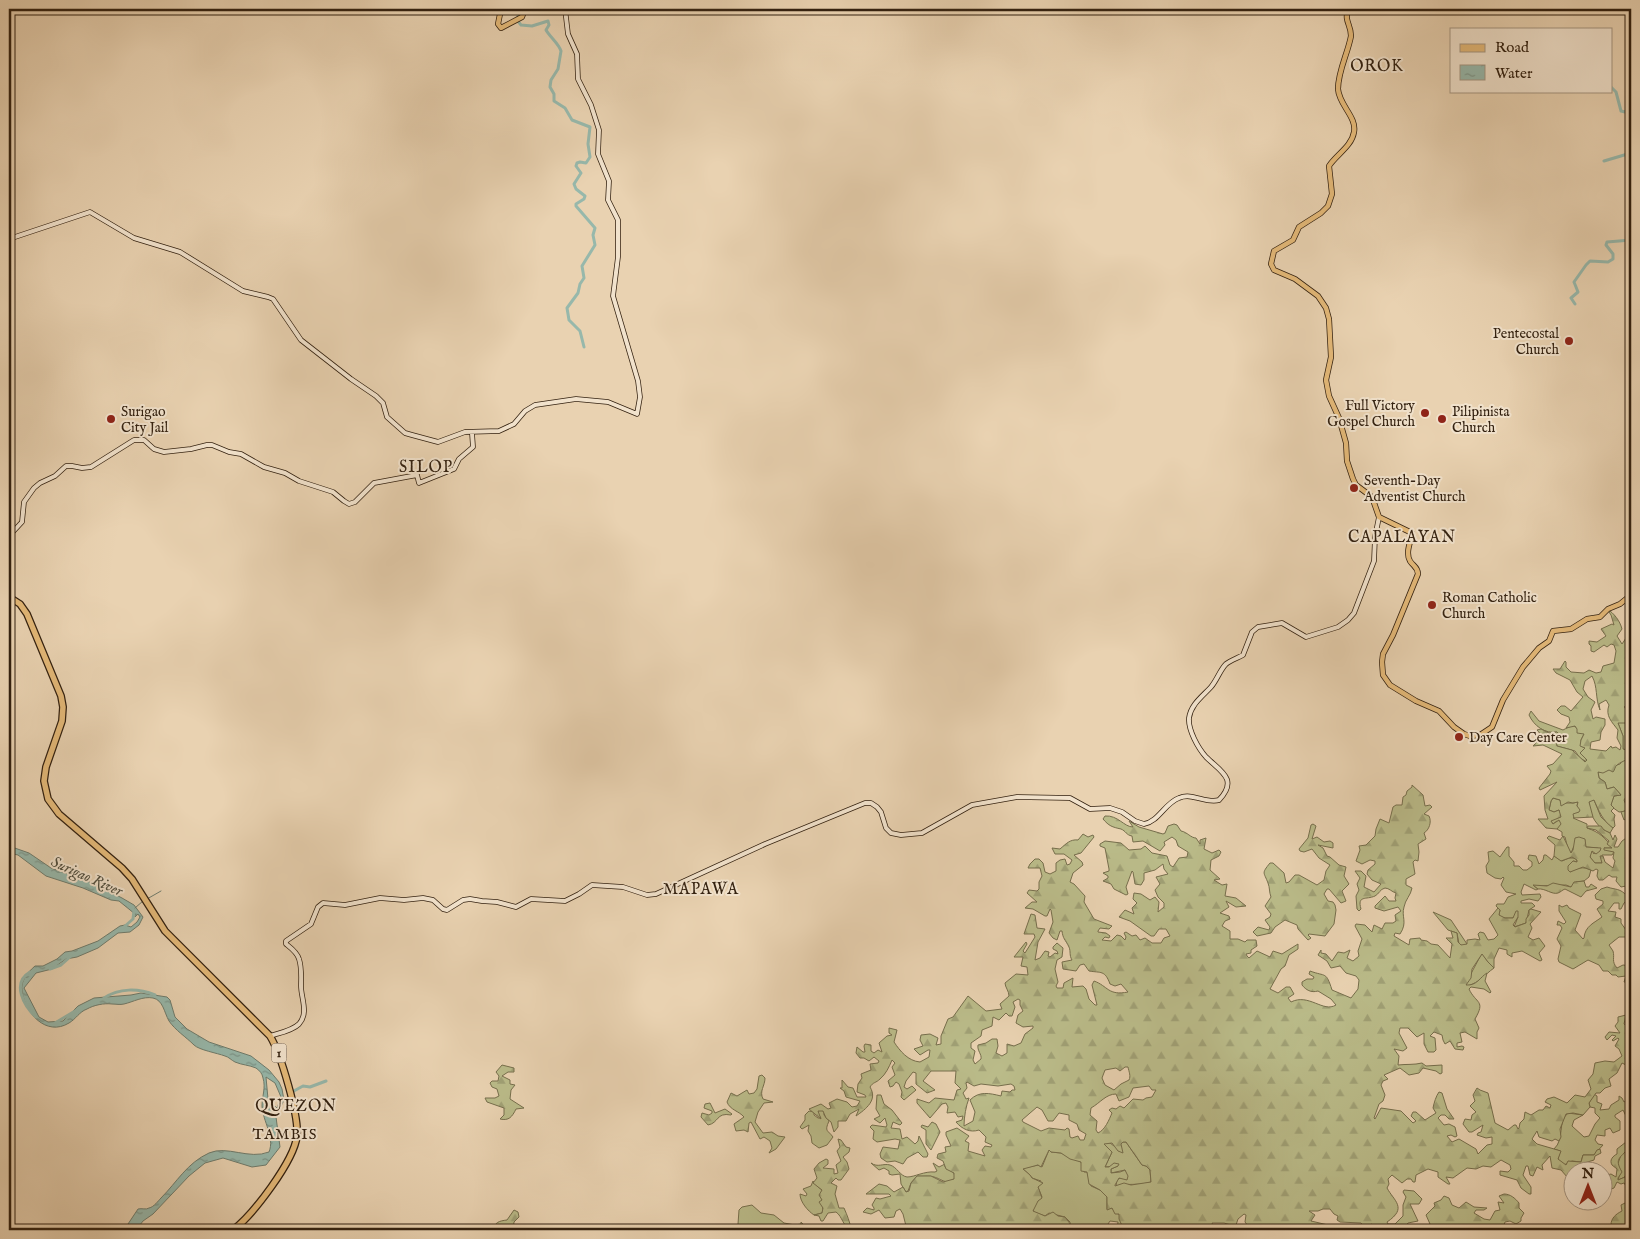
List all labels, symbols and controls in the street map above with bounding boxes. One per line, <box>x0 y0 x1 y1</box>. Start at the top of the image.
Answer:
legend <box>1450 28 1612 92</box>
text: Road <box>1495 38 1530 57</box>
district label: OROK <box>1350 57 1404 77</box>
text: Water <box>1495 64 1533 83</box>
place label: Pentecostal Church <box>1493 325 1560 359</box>
marker: Pentecostal Church <box>1563 335 1575 347</box>
place label: Full Victory Gospel Church <box>1327 397 1416 431</box>
place label: Surigao City Jail <box>121 403 169 437</box>
place label: Pilipinista Church <box>1452 403 1511 437</box>
marker: Full Victory Gospel Church <box>1419 407 1431 419</box>
marker: Surigao City Jail <box>105 413 117 425</box>
marker: Pilipinista Church <box>1436 413 1448 425</box>
district label: SILOP <box>399 458 453 478</box>
place label: Seventh-Day Adventist Church <box>1363 472 1466 506</box>
marker: Seventh-Day Adventist Church <box>1348 482 1360 494</box>
district label: CAPALAYAN <box>1348 528 1456 548</box>
place label: Roman Catholic Church <box>1442 589 1537 623</box>
marker: Roman Catholic Church <box>1426 599 1438 611</box>
place label: Day Care Center <box>1469 729 1567 747</box>
marker: Day Care Center <box>1453 731 1465 743</box>
water label: Surigao River <box>48 852 126 902</box>
district label: MAPAWA <box>663 880 739 900</box>
road number: 1 <box>272 1044 286 1062</box>
district label: QUEZON <box>255 1097 337 1117</box>
district label: TAMBIS <box>253 1125 317 1144</box>
north arrow <box>1562 1162 1612 1212</box>
text: N <box>1581 1165 1594 1183</box>

